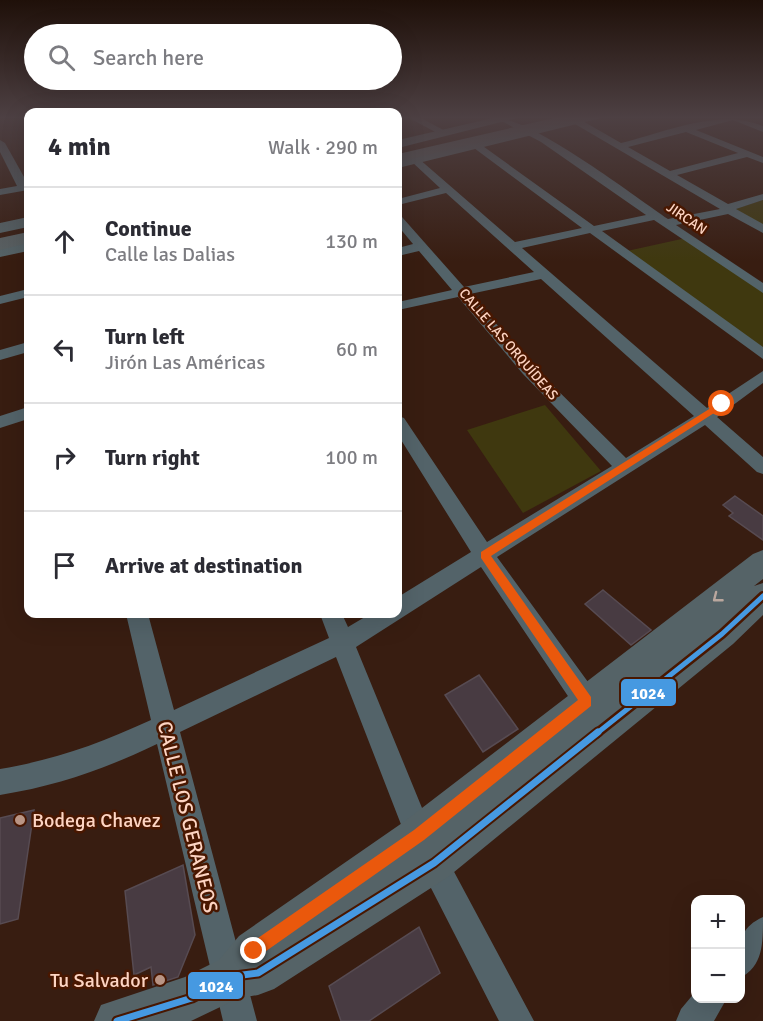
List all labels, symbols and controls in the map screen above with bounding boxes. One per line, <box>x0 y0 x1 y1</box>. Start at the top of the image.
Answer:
search box <box>24 24 402 90</box>
icon: search <box>45 41 78 74</box>
text: Search here <box>93 44 204 71</box>
text: 4 min <box>48 131 111 163</box>
text: Walk · 290 m <box>268 135 378 160</box>
street label: JIRCAN <box>663 199 710 238</box>
text: Continue <box>105 215 192 242</box>
icon: ahead <box>48 225 81 258</box>
text: 130 m <box>325 229 378 254</box>
text: Calle las Dalias <box>105 242 235 267</box>
street label: CALLE LAS ORQUÍDEAS <box>456 285 562 404</box>
text: Turn left <box>105 323 185 350</box>
icon: left <box>48 333 81 366</box>
text: 60 m <box>336 337 378 362</box>
text: Jirón Las Américas <box>105 350 265 375</box>
route start <box>708 390 734 416</box>
icon: right <box>48 441 81 474</box>
text: Turn right <box>105 444 200 471</box>
text: 100 m <box>325 445 378 470</box>
icon: arrive <box>48 549 81 582</box>
text: Arrive at destination <box>105 552 302 579</box>
one-way arrow <box>713 591 724 602</box>
line badge: 1024 <box>620 678 677 707</box>
text: 1024 <box>631 684 666 704</box>
street label: CALLE LOS GERANEOS <box>152 719 223 915</box>
place label: Bodega Chavez <box>32 808 161 833</box>
marker: Bodega Chavez <box>13 813 27 827</box>
map controls <box>691 895 745 1003</box>
button: + <box>691 895 745 949</box>
route end <box>240 937 266 963</box>
button: − <box>691 949 745 1003</box>
place label: Tu Salvador <box>50 968 149 993</box>
line badge: 1024 <box>187 971 244 1000</box>
marker: Tu Salvador <box>153 973 167 987</box>
text: 1024 <box>199 977 234 997</box>

